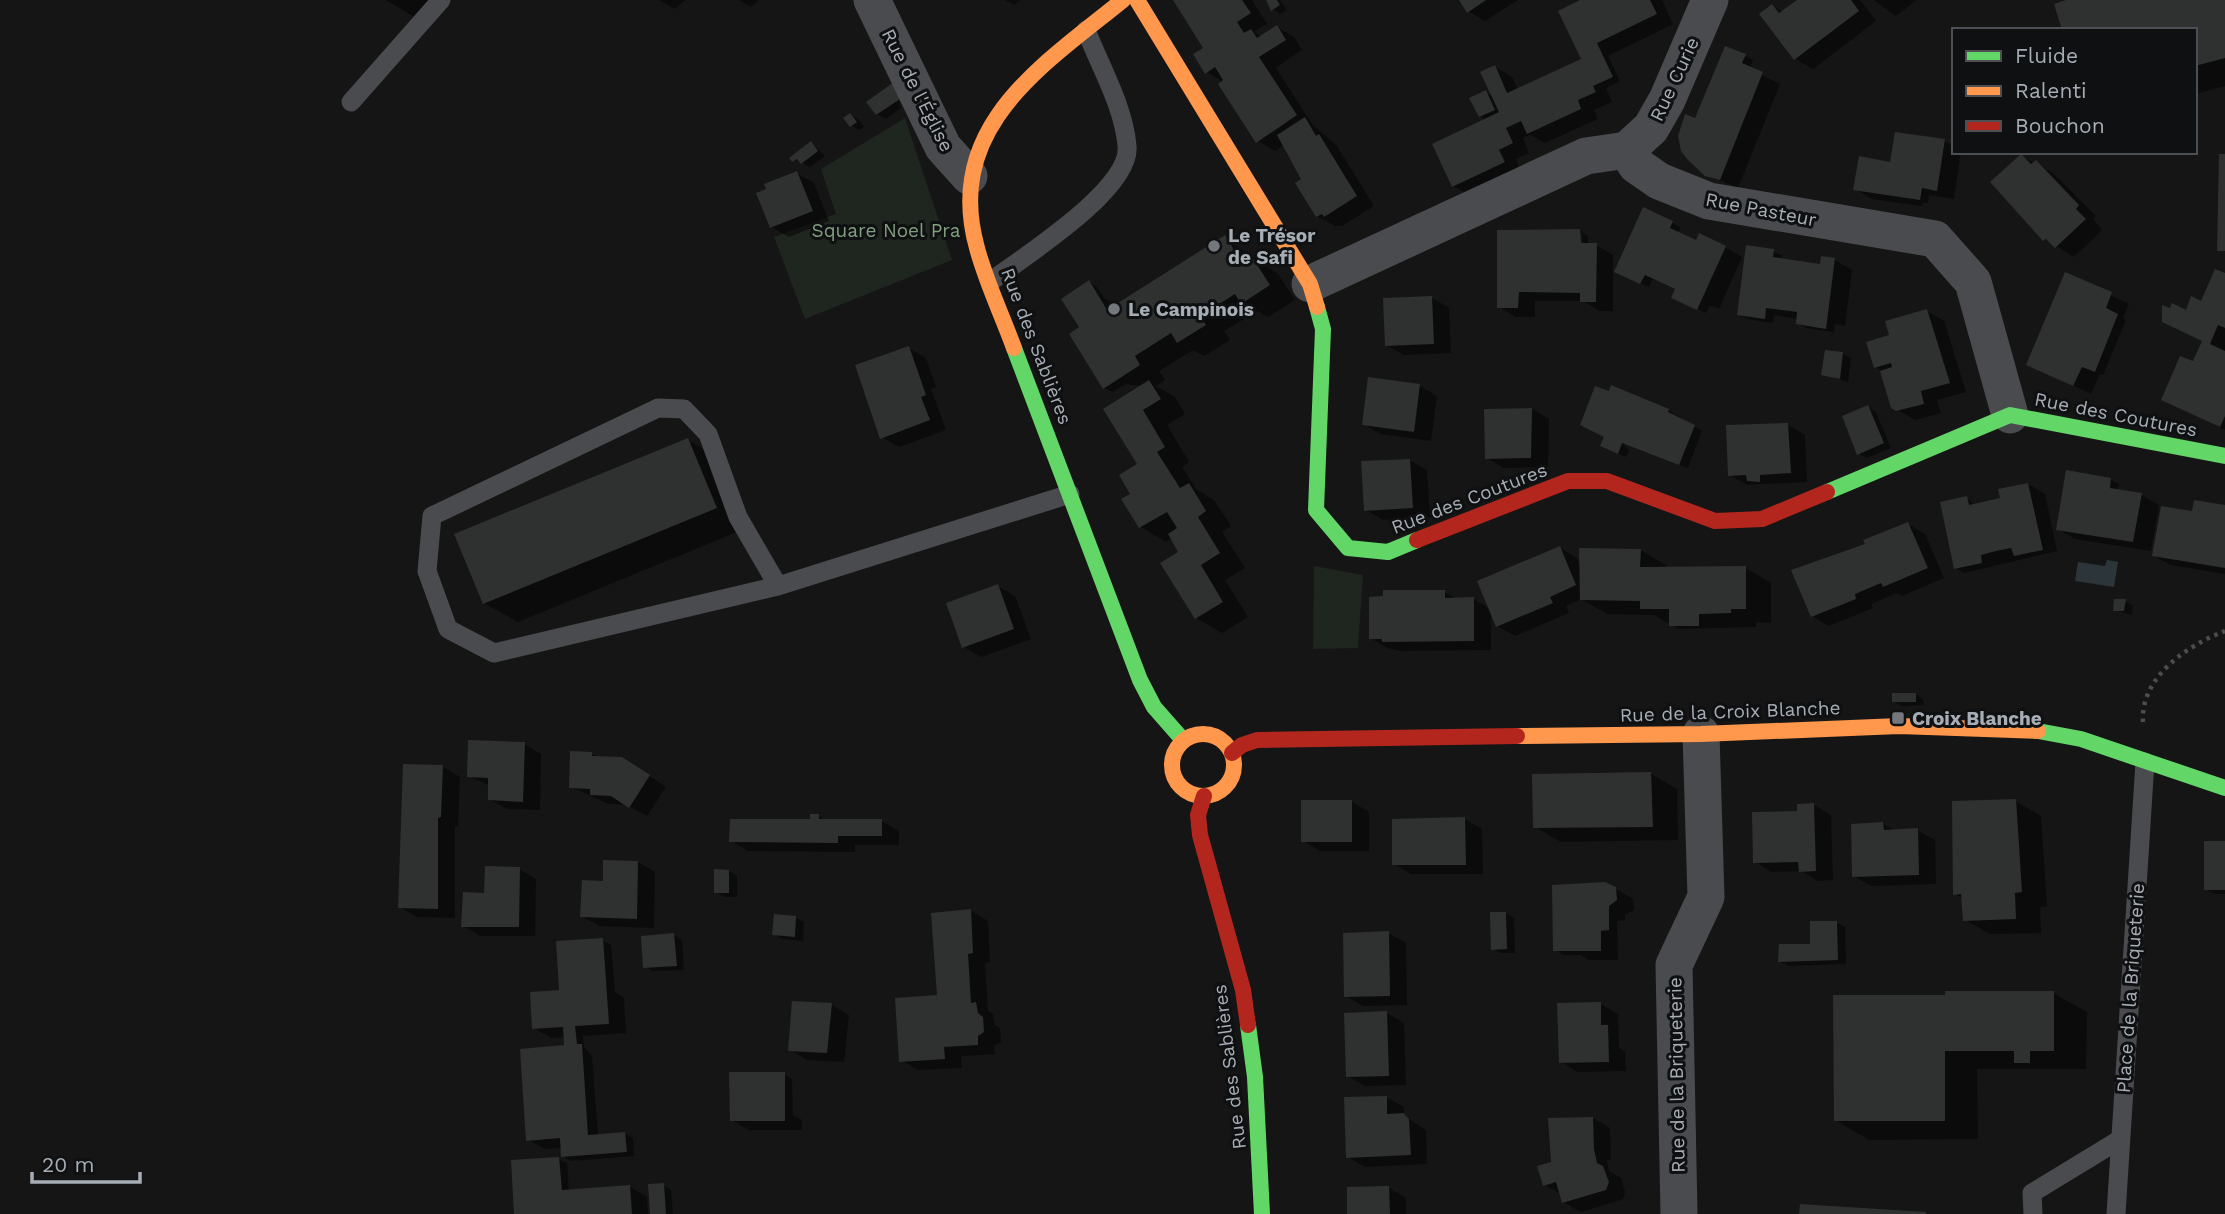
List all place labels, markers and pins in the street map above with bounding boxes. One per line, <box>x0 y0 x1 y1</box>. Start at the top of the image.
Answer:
place label: Le Trésor de Safi <box>1228 224 1316 269</box>
marker: Le Trésor de Safi <box>1206 238 1222 254</box>
place label: Le Campinois <box>1128 298 1254 321</box>
marker: Le Campinois <box>1106 301 1122 317</box>
place label: Croix Blanche <box>1912 707 2042 730</box>
marker: Croix Blanche <box>1890 710 1906 726</box>

